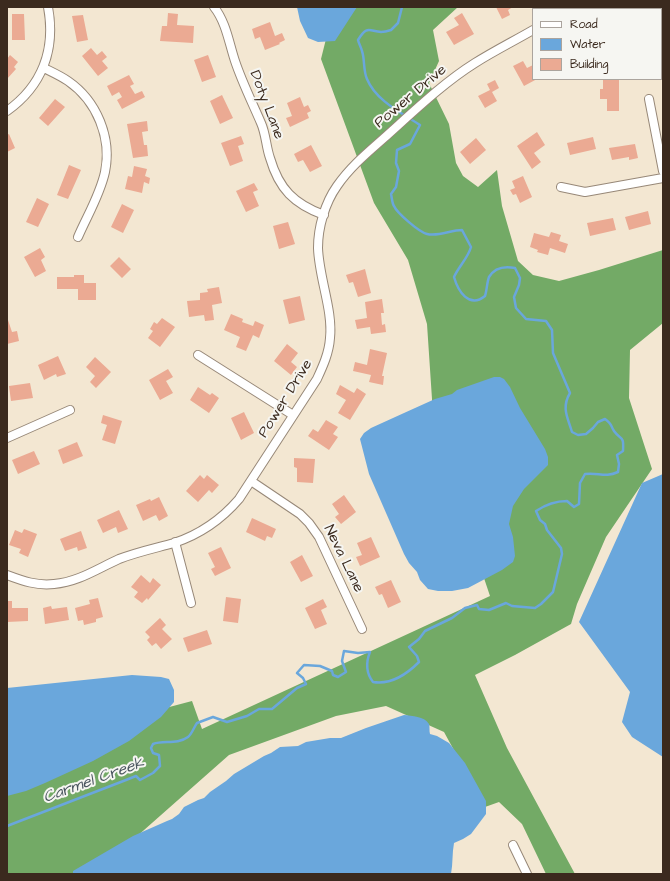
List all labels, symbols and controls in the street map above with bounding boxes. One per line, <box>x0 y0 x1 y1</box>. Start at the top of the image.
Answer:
legend <box>532 8 662 80</box>
text: Road <box>570 16 598 33</box>
text: Water <box>570 36 605 53</box>
text: Building <box>570 56 608 73</box>
street label: Power Drive <box>371 62 451 132</box>
street label: Doty Lane <box>245 68 287 142</box>
street label: Power Drive <box>255 357 317 441</box>
street label: Neva Lane <box>319 522 367 596</box>
water label: Carmel Creek <box>41 754 147 808</box>

